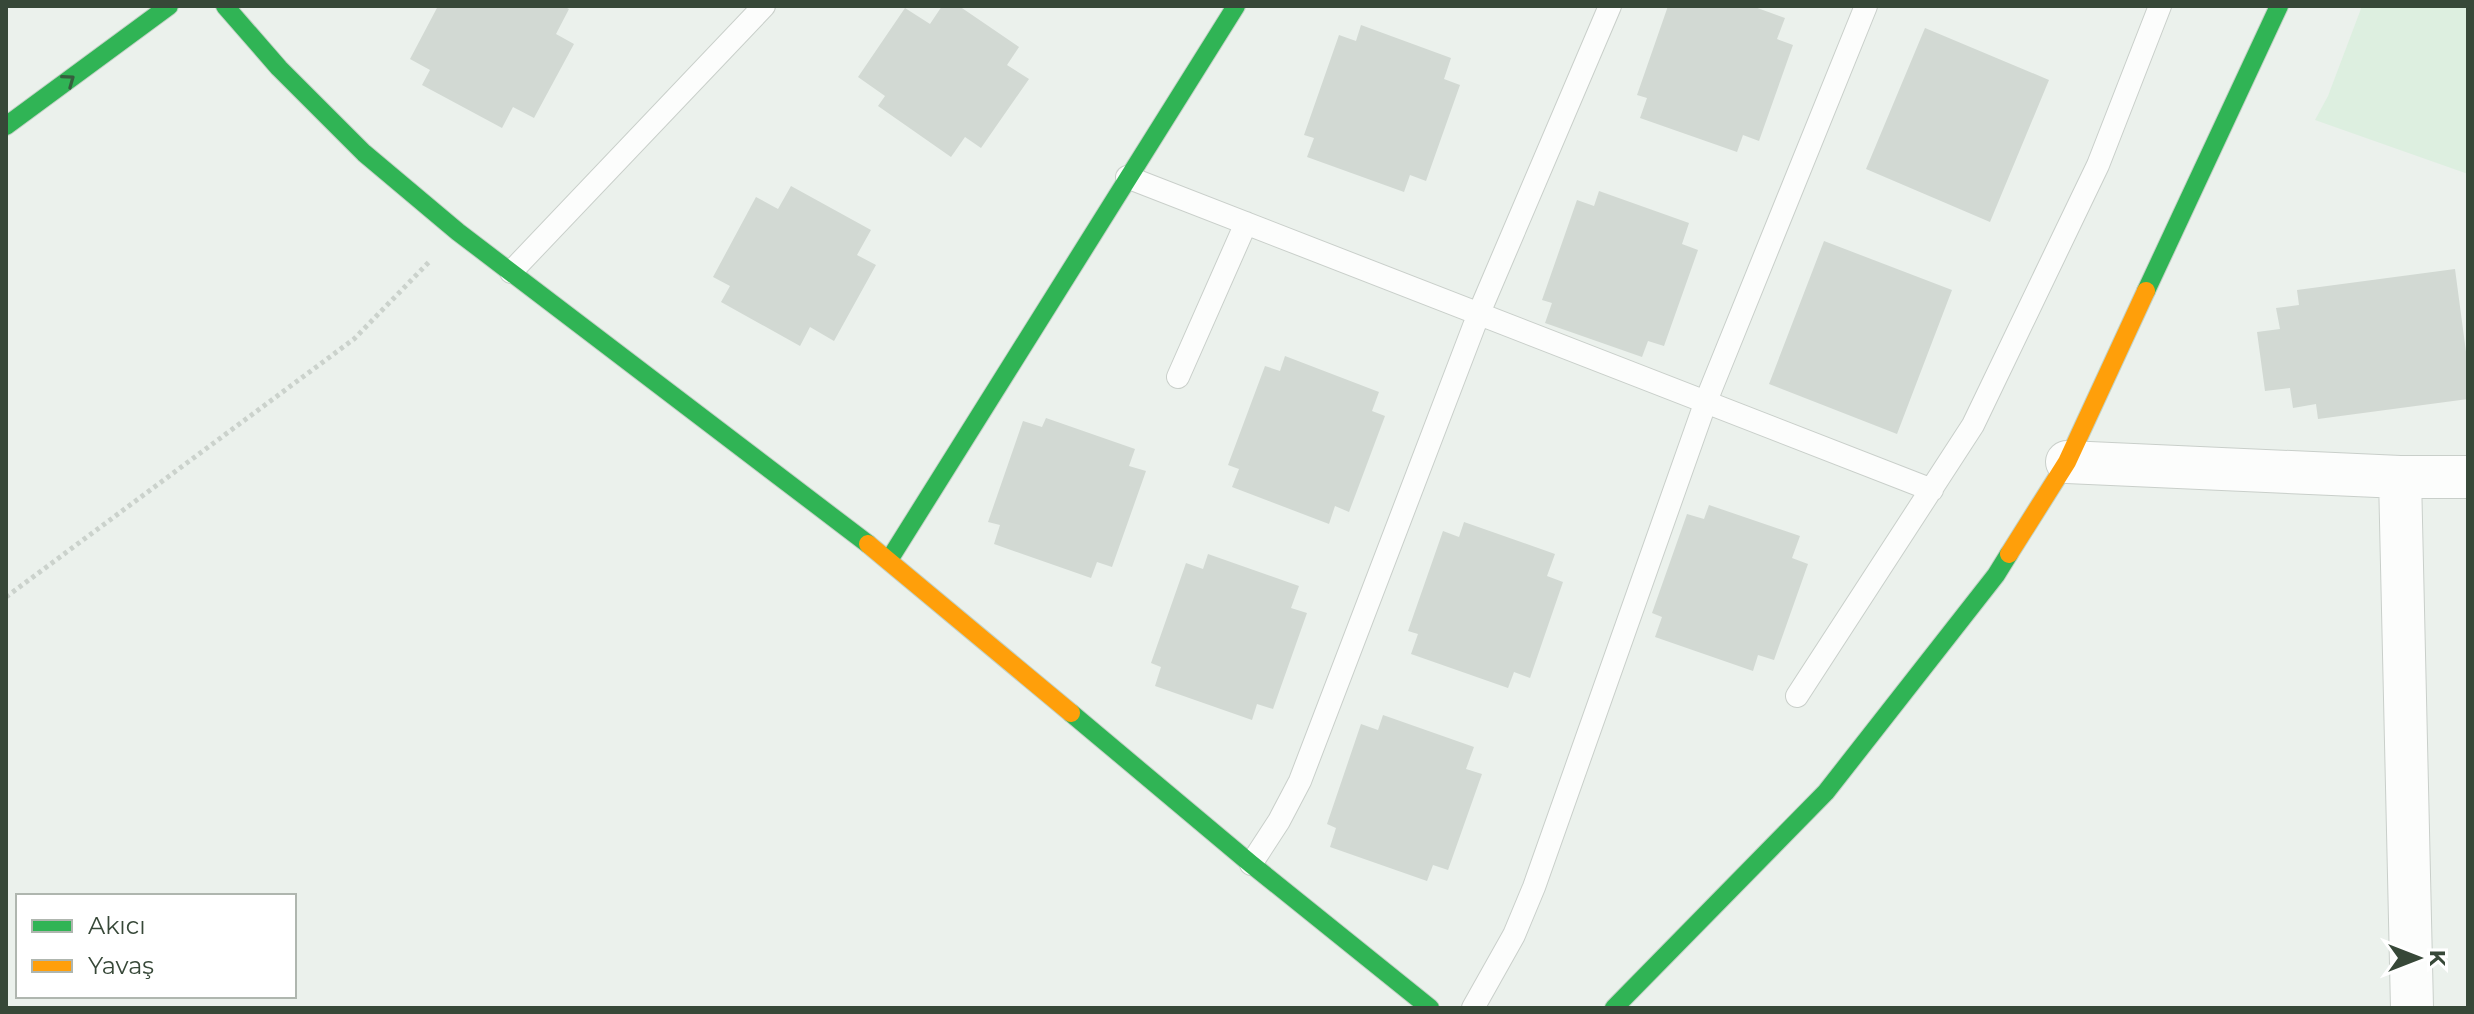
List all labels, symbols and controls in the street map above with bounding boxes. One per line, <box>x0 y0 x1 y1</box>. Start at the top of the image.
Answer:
one-way arrow <box>60 75 75 89</box>
legend <box>16 894 296 998</box>
text: Akıcı <box>88 911 146 940</box>
north arrow <box>2378 918 2458 998</box>
text: K <box>2424 950 2451 967</box>
text: Yavaş <box>88 951 154 980</box>

